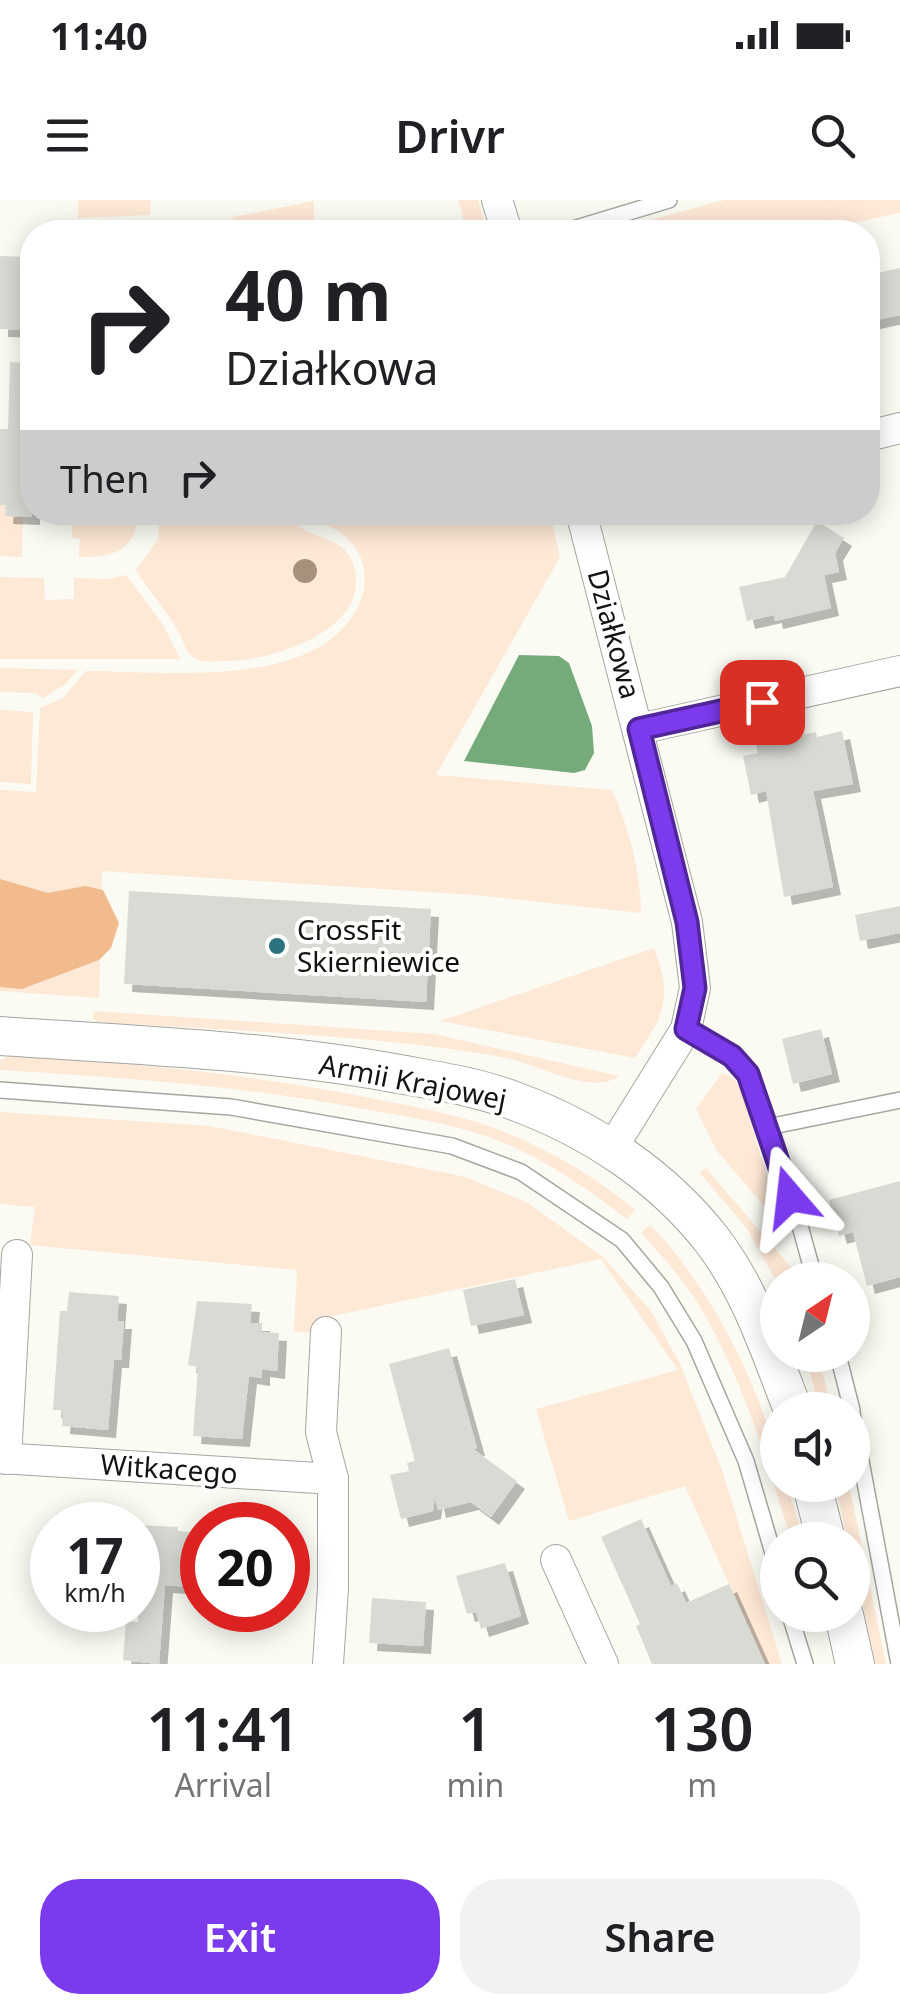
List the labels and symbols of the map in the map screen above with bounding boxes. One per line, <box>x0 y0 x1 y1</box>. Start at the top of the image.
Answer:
street label: Działkowa <box>579 565 651 703</box>
pin <box>720 660 805 745</box>
place label: CrossFit Skierniewice <box>297 910 460 980</box>
marker: CrossFit Skierniewice <box>266 935 288 957</box>
street label: Armii Krajowej <box>316 1044 510 1118</box>
position arrow <box>738 1145 842 1249</box>
north arrow <box>760 1262 870 1372</box>
street label: Witkacego <box>99 1444 239 1492</box>
speed limit sign: 20 <box>180 1502 310 1632</box>

